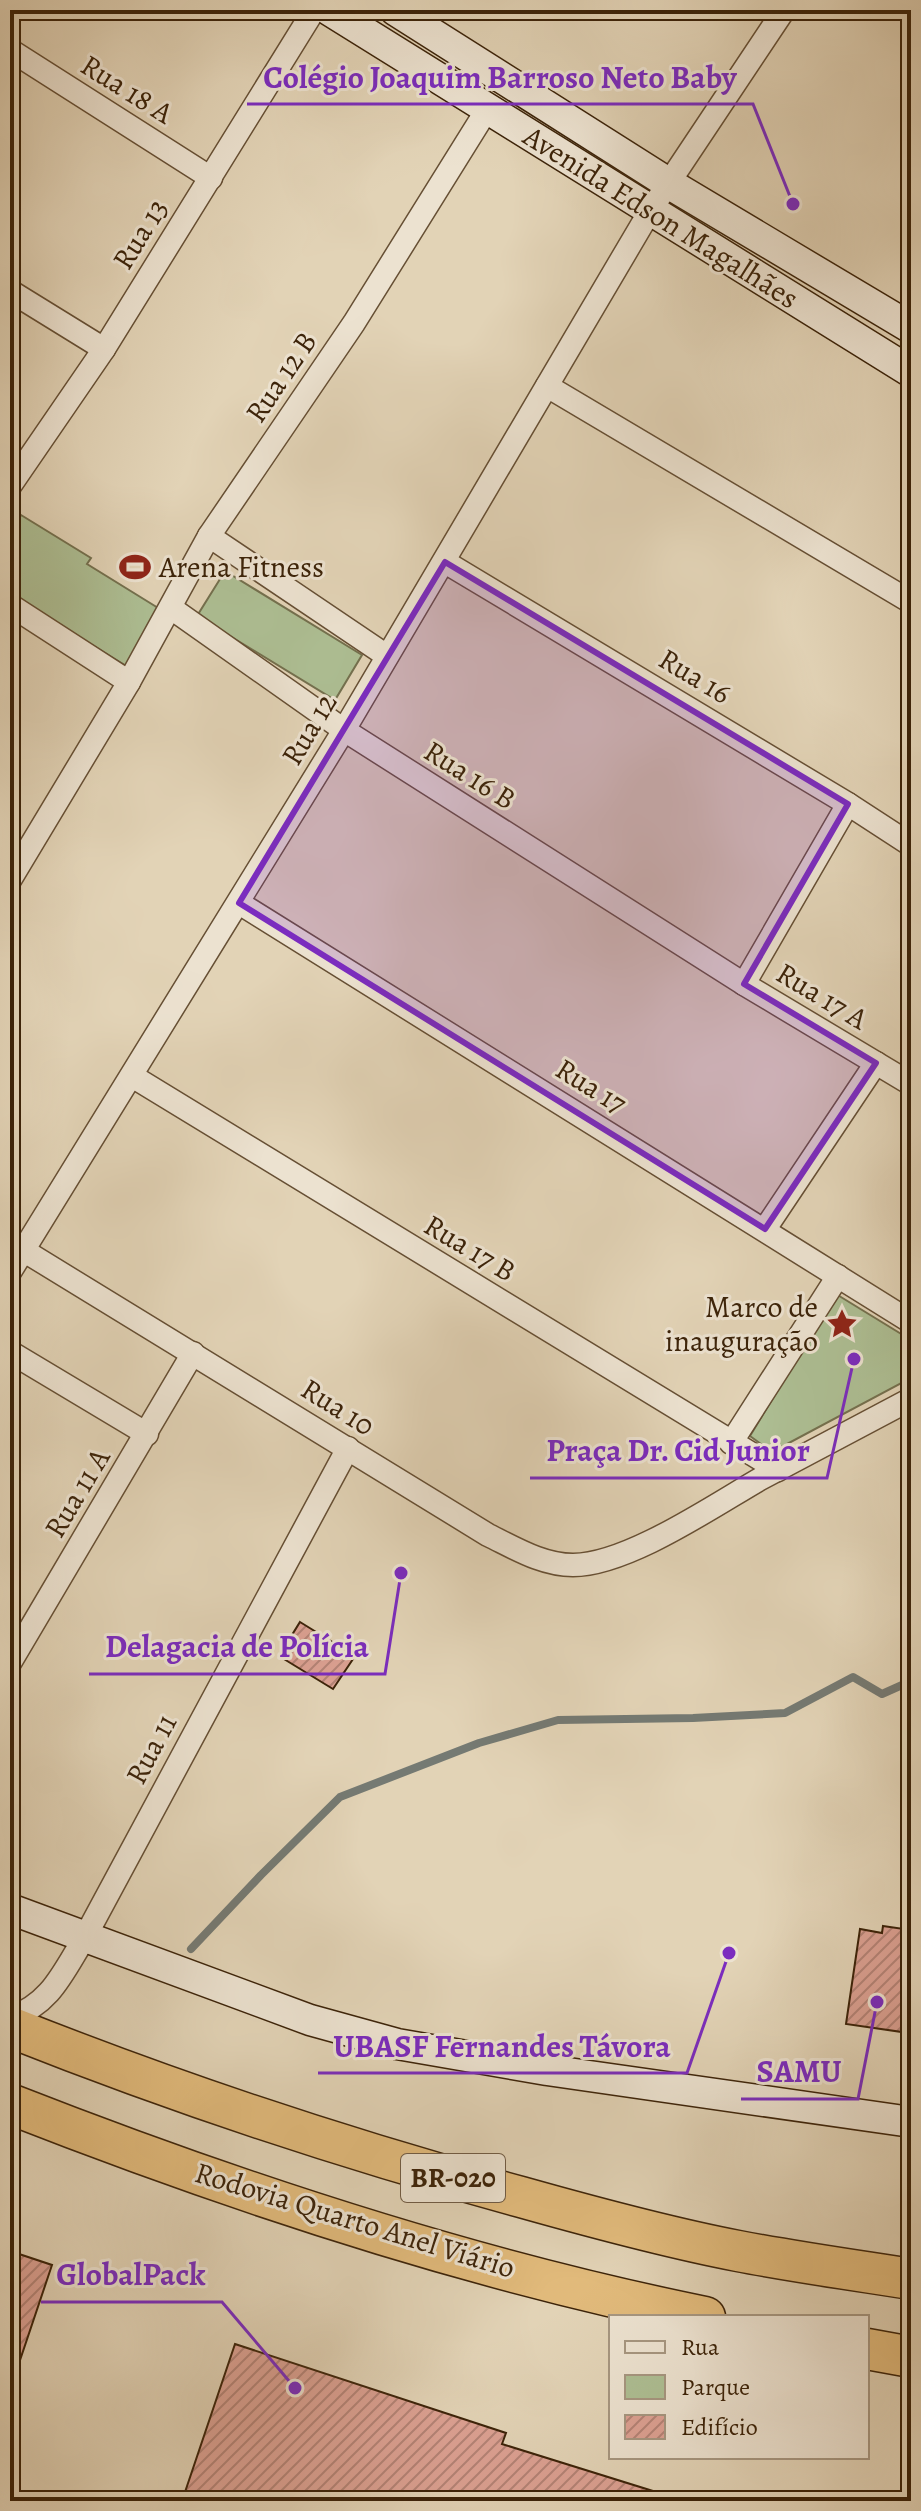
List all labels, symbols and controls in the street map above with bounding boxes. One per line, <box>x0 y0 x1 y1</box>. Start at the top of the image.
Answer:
street label: Rua 18 A <box>73 45 181 133</box>
callout: Colégio Joaquim Barroso Neto Baby <box>247 48 753 104</box>
text: Colégio Joaquim Barroso Neto Baby <box>263 55 738 99</box>
street label: Avenida Edson Magalhães <box>515 115 806 318</box>
street label: Rua 13 <box>103 191 177 277</box>
street label: Rua 12 B <box>236 324 326 430</box>
place label: Arena Fitness <box>158 547 324 587</box>
sports icon: Arena Fitness <box>118 550 152 584</box>
street label: Rua 16 <box>651 639 739 713</box>
street label: Rua 12 <box>272 685 346 773</box>
street label: Rua 16 B <box>416 731 524 819</box>
street label: Rua 17 A <box>769 953 876 1039</box>
street label: Rua 17 <box>548 1049 634 1123</box>
street label: Rua 17 B <box>417 1205 523 1291</box>
place label: Marco de inauguração <box>665 1287 818 1361</box>
place icon: Marco de inauguração <box>825 1307 859 1341</box>
street label: Rua 10 <box>294 1369 382 1445</box>
callout: Praça Dr. Cid Junior <box>530 1422 827 1478</box>
text: Praça Dr. Cid Junior <box>546 1428 810 1472</box>
street label: Rua 11 A <box>35 1440 120 1545</box>
callout: Delagacia de Polícia <box>89 1618 385 1674</box>
text: Delagacia de Polícia <box>105 1624 369 1668</box>
street label: Rua 11 <box>116 1707 186 1791</box>
callout: UBASF Fernandes Távora <box>318 2017 687 2073</box>
text: UBASF Fernandes Távora <box>333 2024 671 2068</box>
callout: SAMU <box>741 2043 858 2099</box>
text: SAMU <box>756 2049 842 2093</box>
street label: Rodovia Quarto Anel Viário <box>190 2152 520 2288</box>
road number: BR-020 <box>401 2154 505 2202</box>
callout: GlobalPack <box>41 2246 222 2302</box>
text: GlobalPack <box>56 2252 206 2296</box>
legend <box>609 2315 869 2459</box>
text: Rua <box>681 2331 720 2363</box>
text: Parque <box>681 2371 750 2403</box>
text: Edifício <box>681 2411 758 2443</box>

